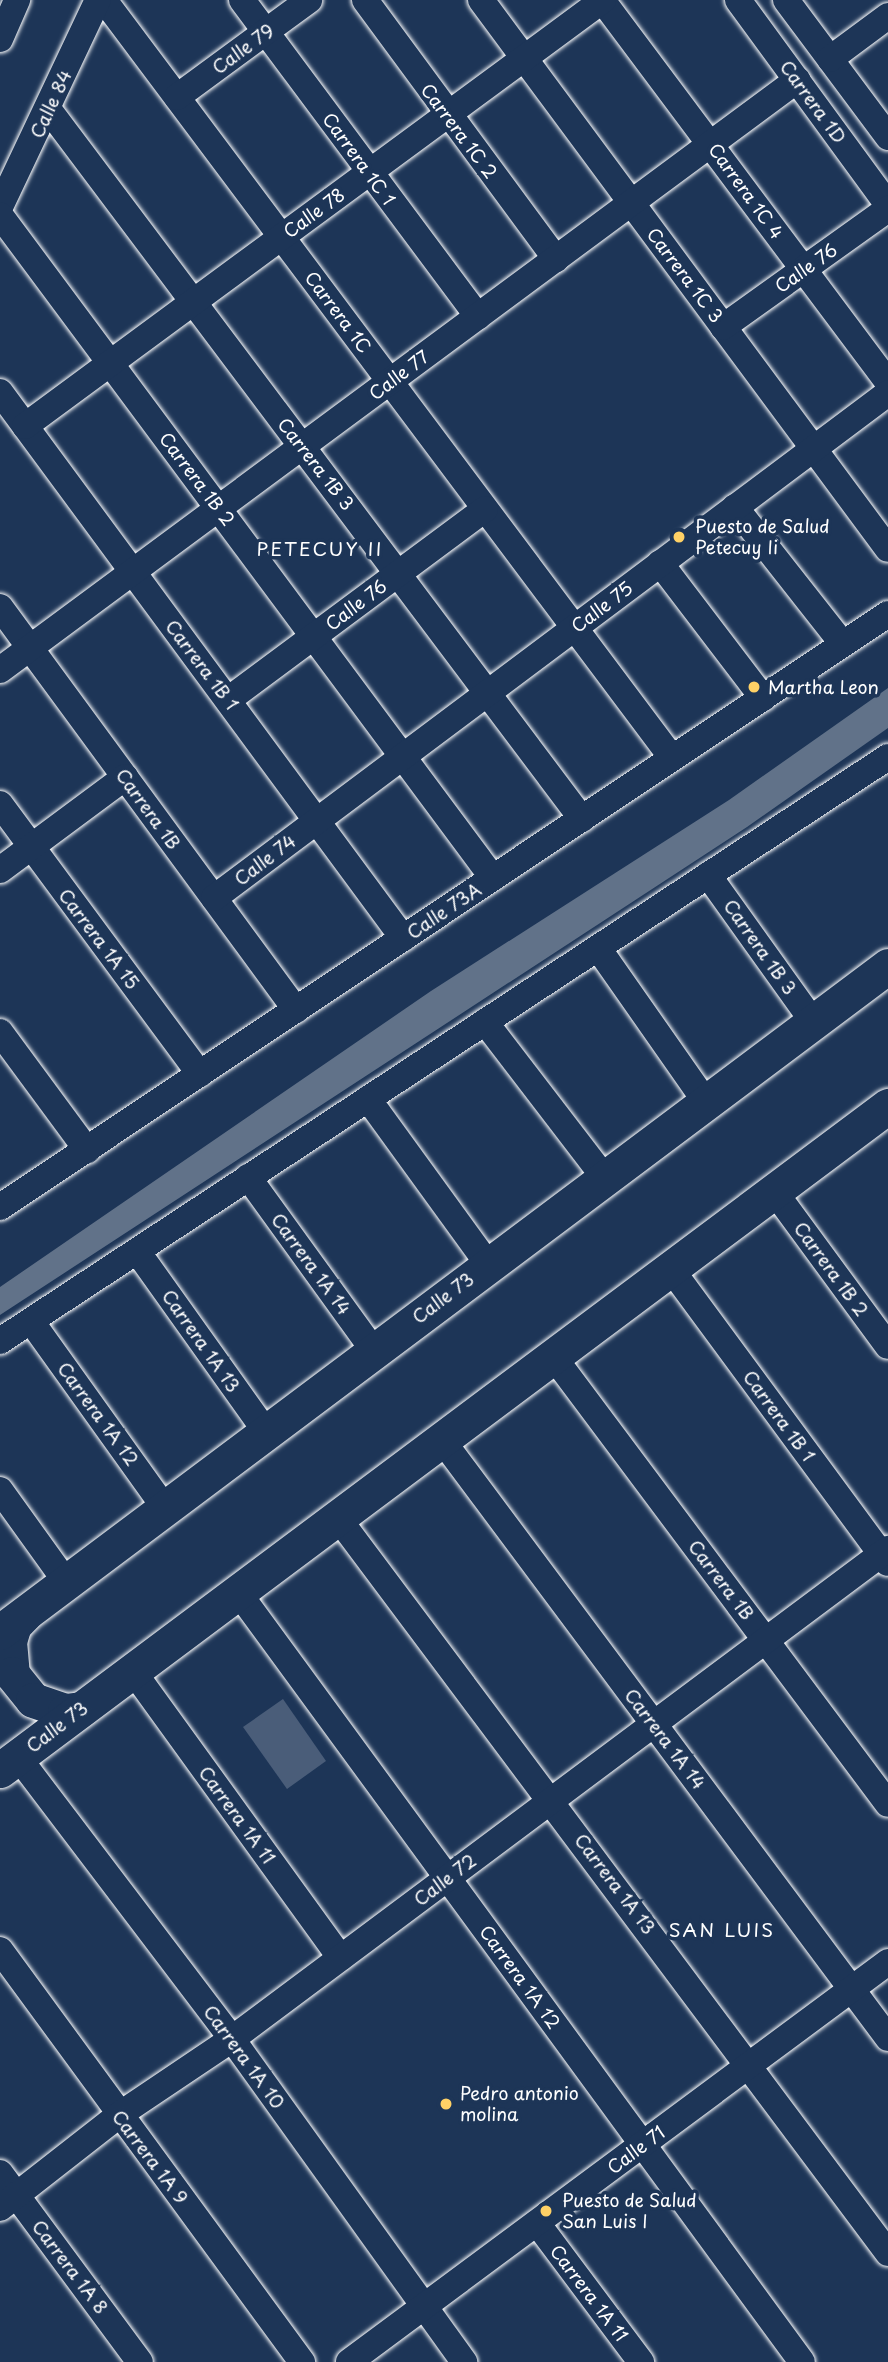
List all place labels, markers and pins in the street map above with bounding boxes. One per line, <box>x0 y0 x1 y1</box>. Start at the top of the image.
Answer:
place label: Puesto de Salud Petecuy Ii <box>695 516 832 558</box>
marker: Puesto de Salud Petecuy Ii <box>669 527 689 547</box>
place label: Martha Leon <box>768 676 878 698</box>
marker: Martha Leon <box>746 679 762 695</box>
place label: Pedro antonio molina <box>460 2083 580 2126</box>
marker: Pedro antonio molina <box>438 2096 454 2112</box>
place label: Puesto de Salud San Luis I <box>562 2190 699 2232</box>
marker: Puesto de Salud San Luis I <box>536 2201 556 2221</box>

